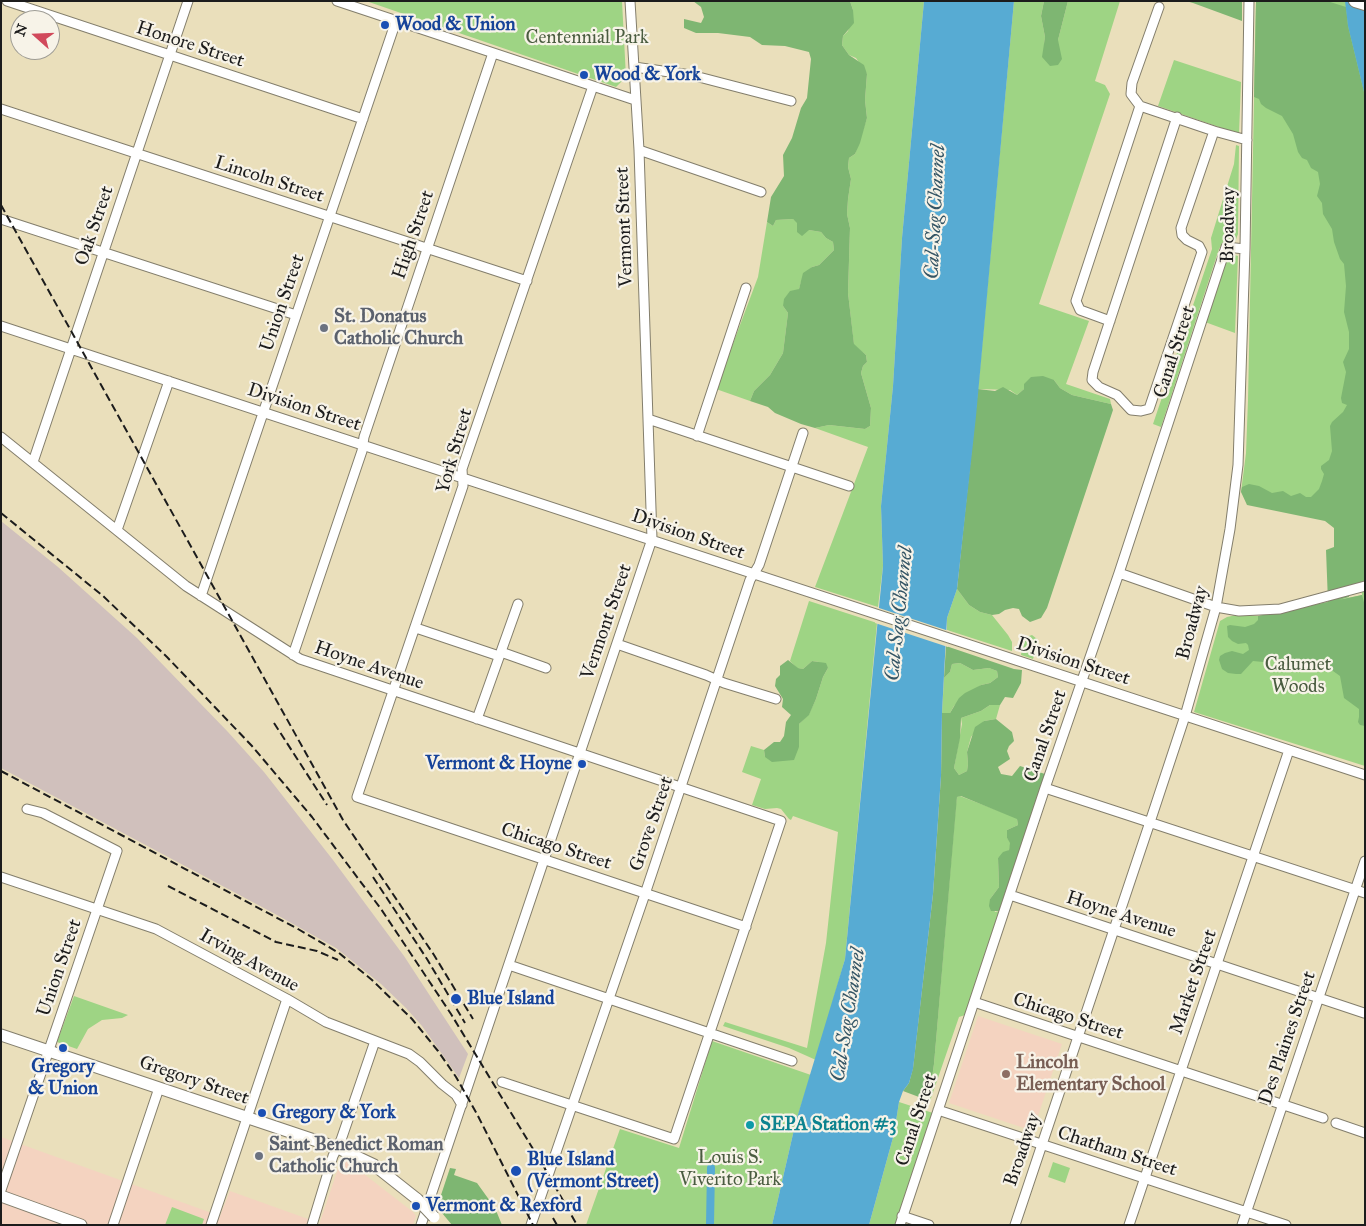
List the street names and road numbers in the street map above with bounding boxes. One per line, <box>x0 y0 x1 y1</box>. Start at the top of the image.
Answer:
street label: Honore Street <box>133 17 247 73</box>
street label: Lincoln Street <box>211 152 327 208</box>
street label: Vermont Street <box>612 166 638 288</box>
street label: Oak Street <box>71 183 119 269</box>
street label: Broadway <box>1217 187 1241 263</box>
street label: High Street <box>388 188 440 282</box>
street label: Union Street <box>256 251 310 355</box>
street label: Canal Street <box>1149 303 1201 401</box>
street label: Division Street <box>244 379 364 437</box>
street label: York Street <box>432 406 478 496</box>
street label: Division Street <box>629 505 747 565</box>
street label: Vermont Street <box>577 561 637 683</box>
street label: Broadway <box>1172 583 1214 663</box>
street label: Division Street <box>1013 633 1133 691</box>
street label: Hoyne Avenue <box>311 637 427 695</box>
street label: Canal Street <box>1020 687 1072 785</box>
street label: Grove Street <box>625 774 679 874</box>
street label: Chicago Street <box>498 818 614 876</box>
street label: Hoyne Avenue <box>1063 887 1179 943</box>
street label: Union Street <box>33 916 87 1020</box>
street label: Irving Avenue <box>195 924 303 998</box>
street label: Market Street <box>1165 927 1223 1037</box>
street label: Des Plaines Street <box>1254 968 1322 1108</box>
street label: Chicago Street <box>1010 988 1126 1046</box>
street label: Gregory Street <box>136 1052 252 1110</box>
street label: Canal Street <box>891 1071 943 1169</box>
street label: Broadway <box>1000 1110 1046 1190</box>
street label: Chatham Street <box>1054 1122 1180 1182</box>

